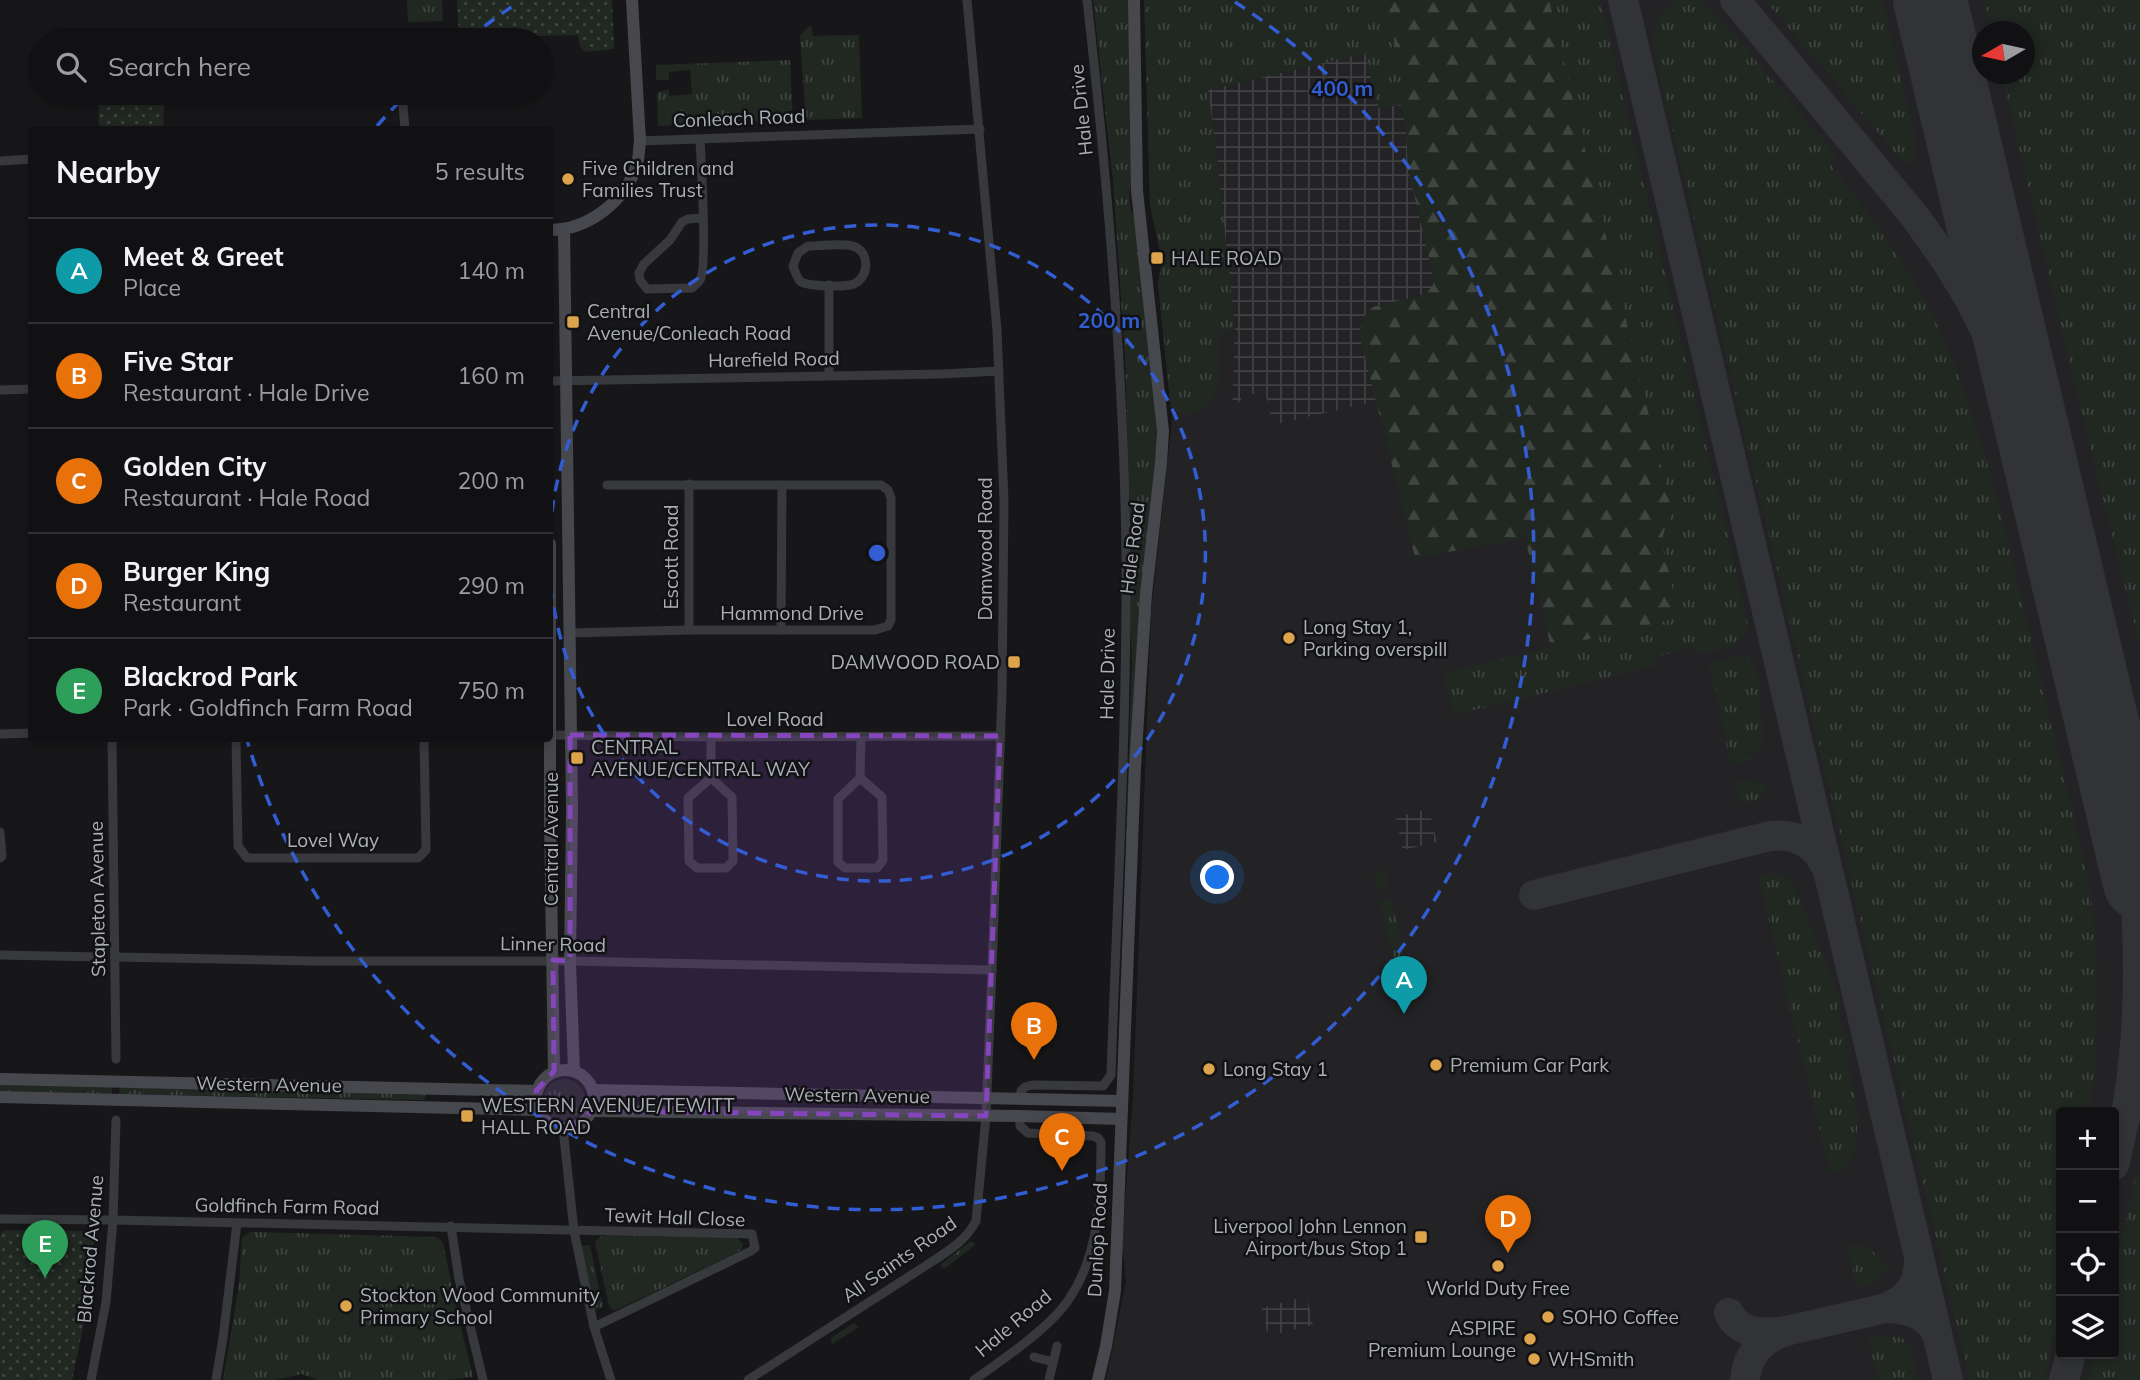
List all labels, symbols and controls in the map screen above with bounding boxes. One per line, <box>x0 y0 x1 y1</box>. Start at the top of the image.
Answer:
north arrow <box>1972 21 2035 84</box>
search box <box>28 28 553 105</box>
icon: search <box>52 48 90 86</box>
text: Search here <box>108 50 251 83</box>
street label: Hale Drive <box>1064 63 1098 157</box>
text: 400 m <box>1311 75 1373 101</box>
street label: Conleach Road <box>672 104 806 132</box>
text: Nearby <box>56 153 160 191</box>
place label: Five Children and Families Trust <box>582 156 734 202</box>
text: 5 results <box>435 157 525 186</box>
marker: Five Children and Families Trust <box>560 171 576 187</box>
text: Meet & Greet <box>123 240 284 273</box>
place label: HALE ROAD <box>1171 246 1282 270</box>
marker: HALE ROAD <box>1149 250 1165 266</box>
text: A <box>70 256 88 285</box>
text: 140 m <box>457 256 525 285</box>
text: Place <box>123 273 181 302</box>
place label: Central Avenue/Conleach Road <box>587 299 791 345</box>
text: 200 m <box>1078 307 1140 333</box>
marker: Central Avenue/Conleach Road <box>565 314 581 330</box>
text: Five Star <box>123 345 233 378</box>
street label: Harefield Road <box>708 346 840 372</box>
text: B <box>71 361 87 390</box>
text: 160 m <box>457 361 525 390</box>
text: Restaurant · Hale Drive <box>123 378 369 407</box>
text: Golden City <box>123 450 266 483</box>
text: C <box>71 466 87 495</box>
text: 200 m <box>457 466 525 495</box>
street label: Damwood Road <box>973 477 997 621</box>
text: Restaurant · Hale Road <box>123 483 370 512</box>
street label: Hale Road <box>1114 501 1150 595</box>
street label: Escott Road <box>659 504 683 610</box>
centre of rings <box>865 541 889 565</box>
text: Burger King <box>123 555 270 588</box>
text: D <box>70 571 88 600</box>
text: 290 m <box>457 571 525 600</box>
text: Restaurant <box>123 588 241 617</box>
street label: Hammond Drive <box>720 601 864 625</box>
place label: Long Stay 1, Parking overspill <box>1303 615 1447 661</box>
street label: Hale Drive <box>1094 628 1120 720</box>
marker: Long Stay 1, Parking overspill <box>1281 630 1297 646</box>
place label: DAMWOOD ROAD <box>831 650 1000 674</box>
marker: DAMWOOD ROAD <box>1006 654 1022 670</box>
text: Blackrod Park <box>123 660 297 693</box>
text: E <box>72 676 86 705</box>
text: 750 m <box>457 676 525 705</box>
text: Park · Goldfinch Farm Road <box>123 693 413 722</box>
street label: Lovel Road <box>726 707 824 731</box>
place label: CENTRAL AVENUE/CENTRAL WAY <box>591 735 810 781</box>
marker: CENTRAL AVENUE/CENTRAL WAY <box>569 750 585 766</box>
street label: Central Avenue <box>539 772 563 906</box>
street label: Stapleton Avenue <box>84 821 110 977</box>
street label: Lovel Way <box>287 828 379 852</box>
your location <box>1200 860 1234 894</box>
street label: Linner Road <box>500 931 606 957</box>
pin: A <box>1381 956 1427 1014</box>
pin: B <box>1011 1002 1057 1060</box>
place label: Premium Car Park <box>1450 1053 1609 1077</box>
place label: Long Stay 1 <box>1223 1057 1328 1081</box>
marker: Premium Car Park <box>1428 1057 1444 1073</box>
marker: Long Stay 1 <box>1201 1061 1217 1077</box>
street label: Western Avenue <box>196 1071 342 1097</box>
street label: Western Avenue <box>784 1082 930 1108</box>
place label: WESTERN AVENUE/TEWITT HALL ROAD <box>481 1093 735 1139</box>
map controls <box>2056 1107 2119 1359</box>
button: + <box>2056 1107 2119 1170</box>
marker: WESTERN AVENUE/TEWITT HALL ROAD <box>459 1108 475 1124</box>
pin: C <box>1039 1113 1085 1171</box>
button: − <box>2056 1170 2119 1233</box>
street label: Blackrod Avenue <box>72 1174 108 1324</box>
street label: Dunlop Road <box>1082 1182 1112 1298</box>
street label: Goldfinch Farm Road <box>194 1192 380 1220</box>
pin: D <box>1485 1195 1531 1253</box>
street label: Tewit Hall Close <box>604 1203 746 1231</box>
street label: All Saints Road <box>837 1211 961 1307</box>
place label: Liverpool John Lennon Airport/bus Stop 1 <box>1213 1214 1407 1260</box>
pin: E <box>22 1220 68 1278</box>
marker: Liverpool John Lennon Airport/bus Stop 1 <box>1413 1229 1429 1245</box>
button: locate <box>2056 1233 2119 1296</box>
marker: World Duty Free <box>1490 1258 1506 1274</box>
place label: World Duty Free <box>1426 1276 1570 1300</box>
place label: Stockton Wood Community Primary School <box>360 1283 600 1329</box>
street label: Hale Road <box>970 1284 1056 1362</box>
button: layers <box>2056 1296 2119 1359</box>
marker: Stockton Wood Community Primary School <box>338 1298 354 1314</box>
place label: SOHO Coffee <box>1562 1305 1679 1329</box>
marker: SOHO Coffee <box>1540 1309 1556 1325</box>
place label: ASPIRE Premium Lounge <box>1368 1316 1516 1362</box>
marker: ASPIRE Premium Lounge <box>1522 1331 1538 1347</box>
place label: WHSmith <box>1548 1347 1635 1371</box>
marker: WHSmith <box>1526 1351 1542 1367</box>

